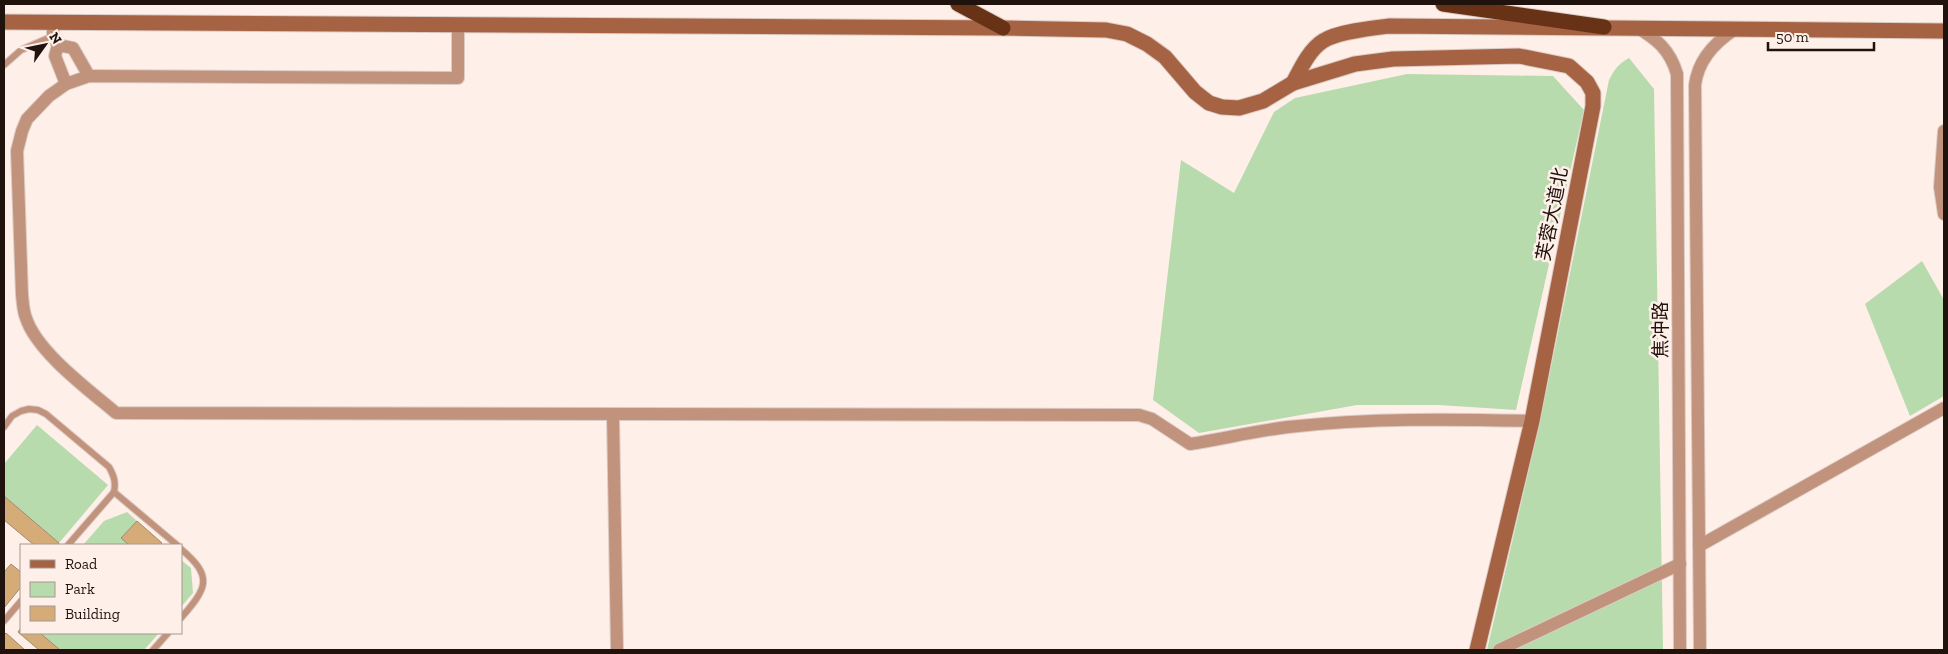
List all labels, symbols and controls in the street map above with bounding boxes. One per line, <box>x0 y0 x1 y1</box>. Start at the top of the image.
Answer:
north arrow <box>20 20 70 70</box>
scale bar <box>1768 20 1874 52</box>
text: 50 m <box>1776 28 1809 46</box>
text: N <box>45 29 66 48</box>
street label: 芙蓉大道北 <box>1532 165 1572 263</box>
street label: 焦冲路 <box>1649 301 1672 359</box>
legend <box>20 544 182 634</box>
text: Road <box>65 555 98 573</box>
text: Park <box>65 580 95 598</box>
text: Building <box>65 605 120 623</box>

